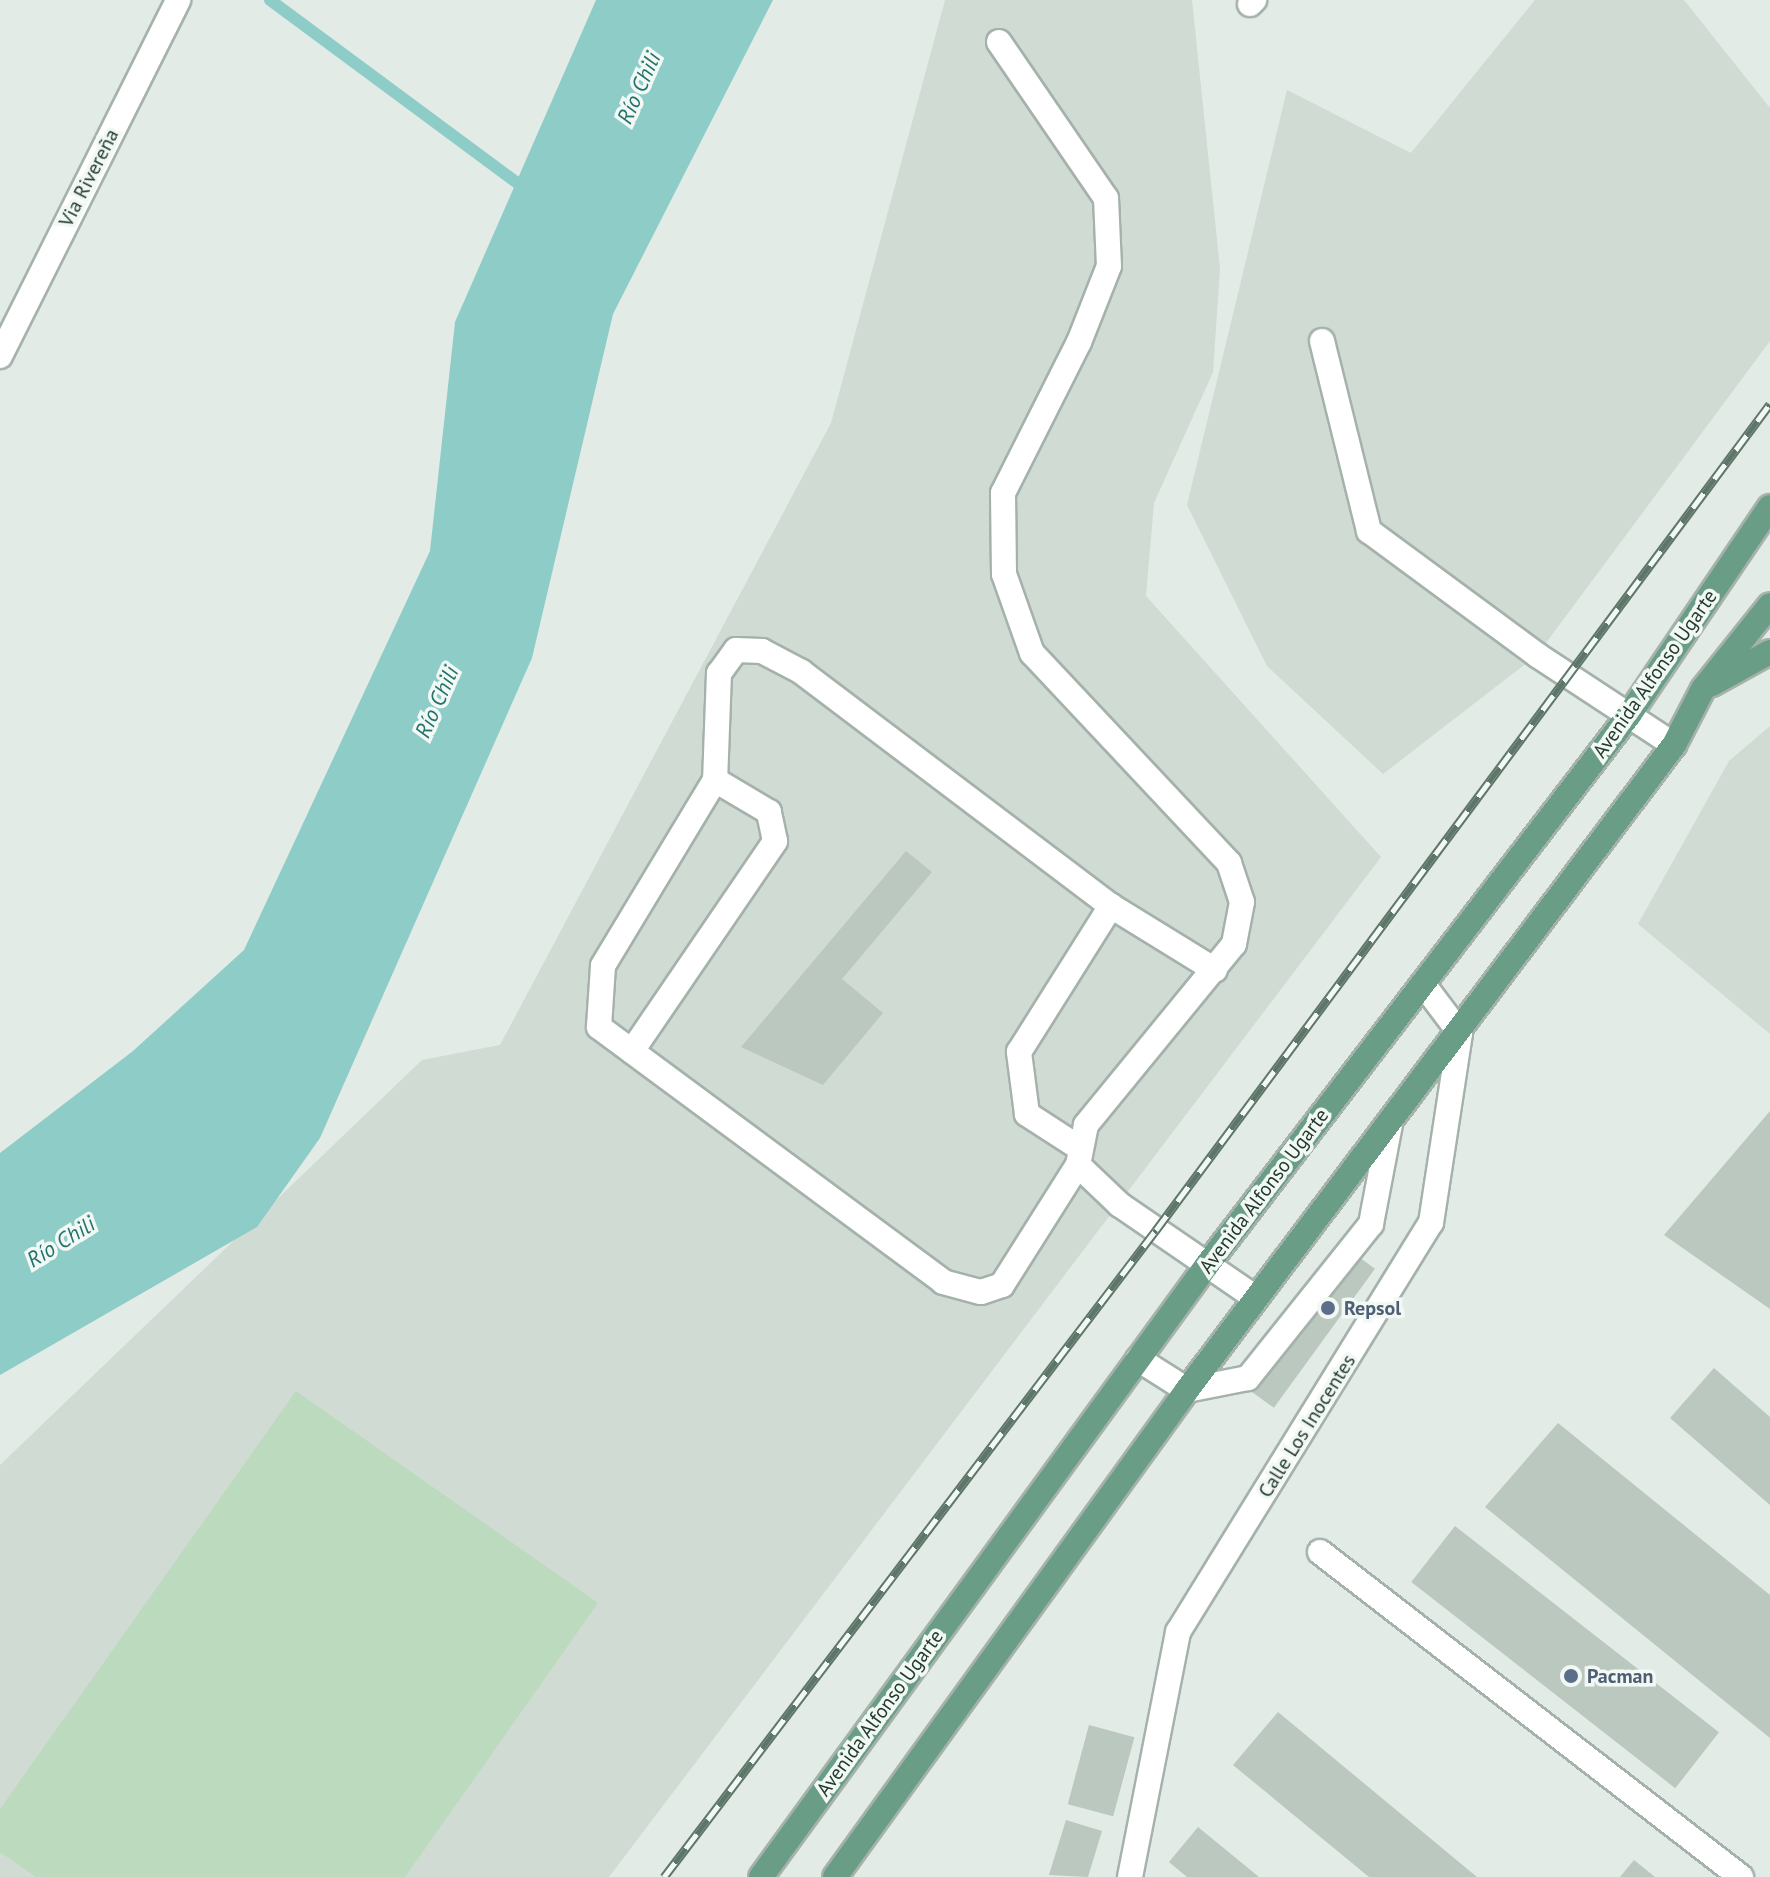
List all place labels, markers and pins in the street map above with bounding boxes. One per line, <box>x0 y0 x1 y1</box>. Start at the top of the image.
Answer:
place label: Repsol <box>1344 1296 1401 1320</box>
marker: Repsol <box>1319 1299 1337 1317</box>
place label: Pacman <box>1587 1664 1653 1688</box>
marker: Pacman <box>1562 1667 1580 1685</box>

